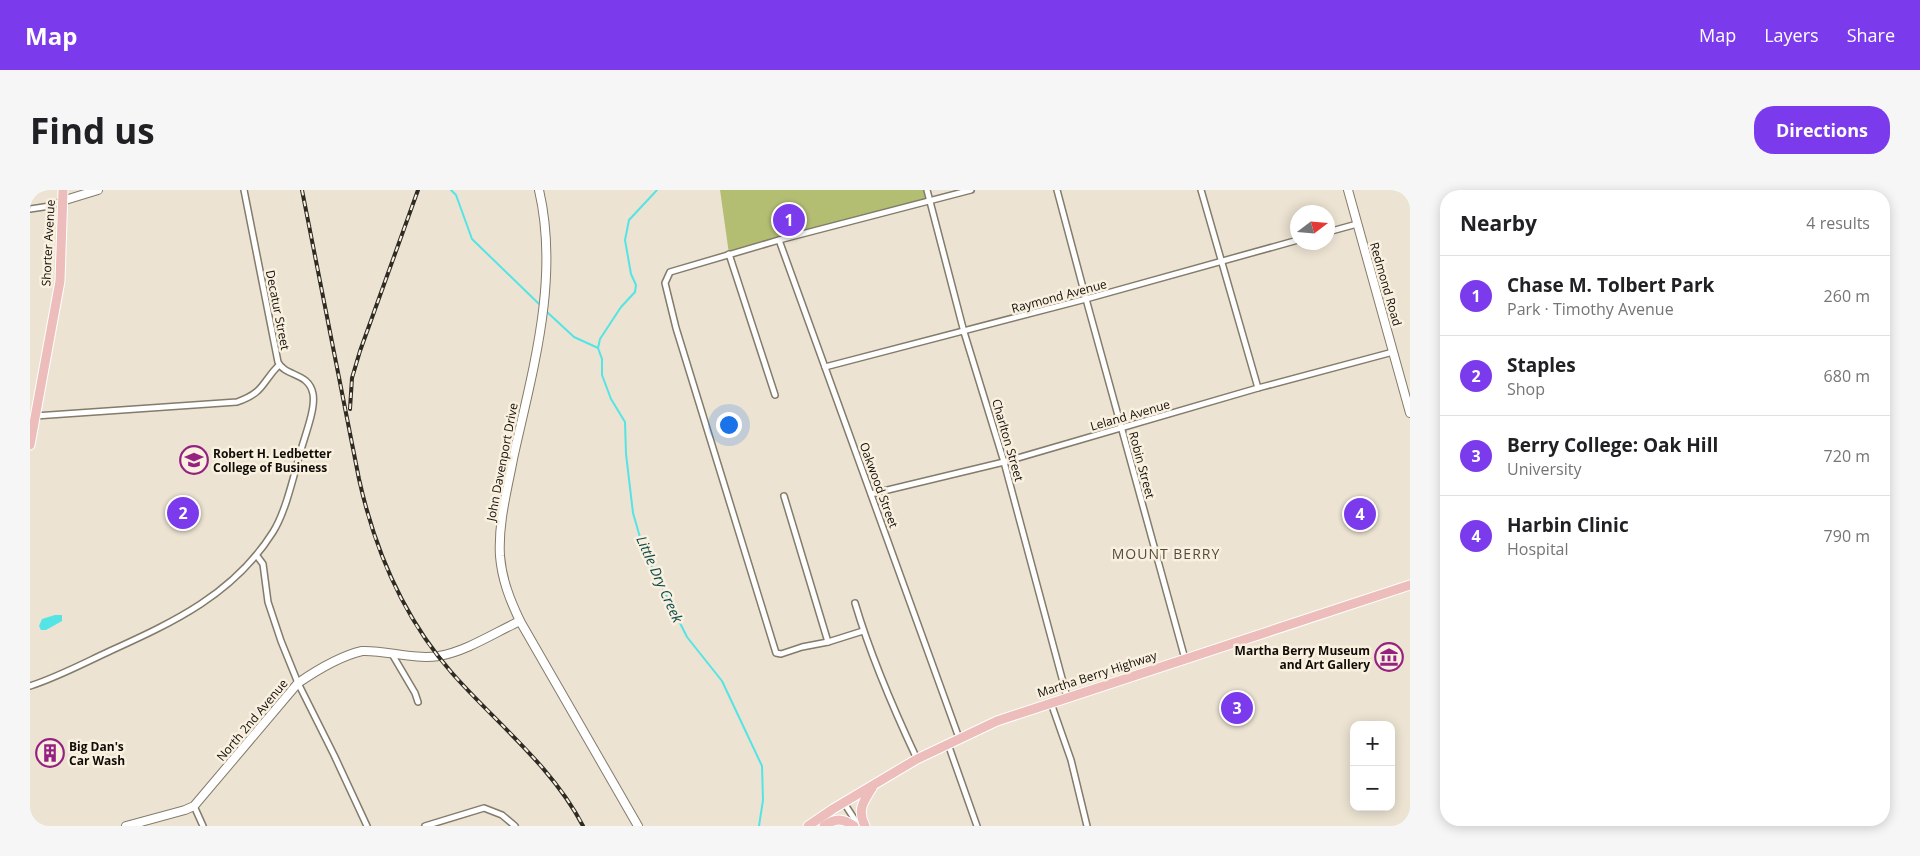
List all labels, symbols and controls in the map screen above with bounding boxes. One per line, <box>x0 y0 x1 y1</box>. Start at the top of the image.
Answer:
text: Map <box>25 19 77 52</box>
text: Map <box>1699 23 1736 47</box>
text: Layers <box>1764 23 1819 47</box>
text: Share <box>1847 23 1895 47</box>
button: Directions <box>1754 106 1890 154</box>
text: Find us <box>30 107 155 154</box>
street label: Shorter Avenue <box>37 199 59 287</box>
pin: 1 <box>773 201 805 239</box>
north arrow <box>1290 205 1335 250</box>
text: Nearby <box>1460 209 1537 237</box>
text: 4 results <box>1806 212 1870 234</box>
street label: Redmond Road <box>1366 240 1406 328</box>
street label: Decatur Street <box>262 269 294 351</box>
text: Chase M. Tolbert Park <box>1507 272 1714 298</box>
street label: Raymond Avenue <box>1009 275 1109 317</box>
text: 1 <box>1471 285 1481 307</box>
text: 260 m <box>1824 285 1870 307</box>
text: Park · Timothy Avenue <box>1507 298 1674 320</box>
text: Staples <box>1507 352 1576 378</box>
text: 2 <box>1471 365 1481 387</box>
text: 680 m <box>1824 365 1870 387</box>
text: Shop <box>1507 378 1545 400</box>
street label: Leland Avenue <box>1088 395 1172 435</box>
street label: Charlton Street <box>988 397 1028 483</box>
street label: John Davenport Drive <box>482 401 522 523</box>
your location <box>716 412 742 438</box>
street label: Robin Street <box>1125 429 1159 501</box>
text: Berry College: Oak Hill <box>1507 432 1718 458</box>
street label: Oakwood Street <box>856 440 902 530</box>
school or university icon: Robert H. Ledbetter College of Business <box>179 445 209 475</box>
place label: Robert H. Ledbetter College of Business <box>213 445 332 476</box>
text: 3 <box>1471 445 1481 467</box>
text: 720 m <box>1824 445 1870 467</box>
text: University <box>1507 458 1581 480</box>
pin: 2 <box>167 494 199 532</box>
pin: 4 <box>1344 495 1376 533</box>
text: Harbin Clinic <box>1507 512 1629 538</box>
text: 4 <box>1471 525 1481 547</box>
text: 790 m <box>1824 525 1870 547</box>
water label: Little Dry Creek <box>632 533 688 626</box>
text: Hospital <box>1507 538 1569 560</box>
district label: MOUNT BERRY <box>1112 544 1220 563</box>
place label: Martha Berry Museum and Art Gallery <box>1235 642 1370 673</box>
museum icon: Martha Berry Museum and Art Gallery <box>1374 642 1404 672</box>
street label: Martha Berry Highway <box>1035 646 1160 701</box>
street label: North 2nd Avenue <box>213 675 292 765</box>
pin: 3 <box>1221 689 1253 727</box>
map controls <box>1350 721 1395 811</box>
button: + <box>1350 721 1395 766</box>
building icon: Big Dan's Car Wash <box>35 738 65 768</box>
place label: Big Dan's Car Wash <box>69 738 125 769</box>
button: − <box>1350 766 1395 811</box>

